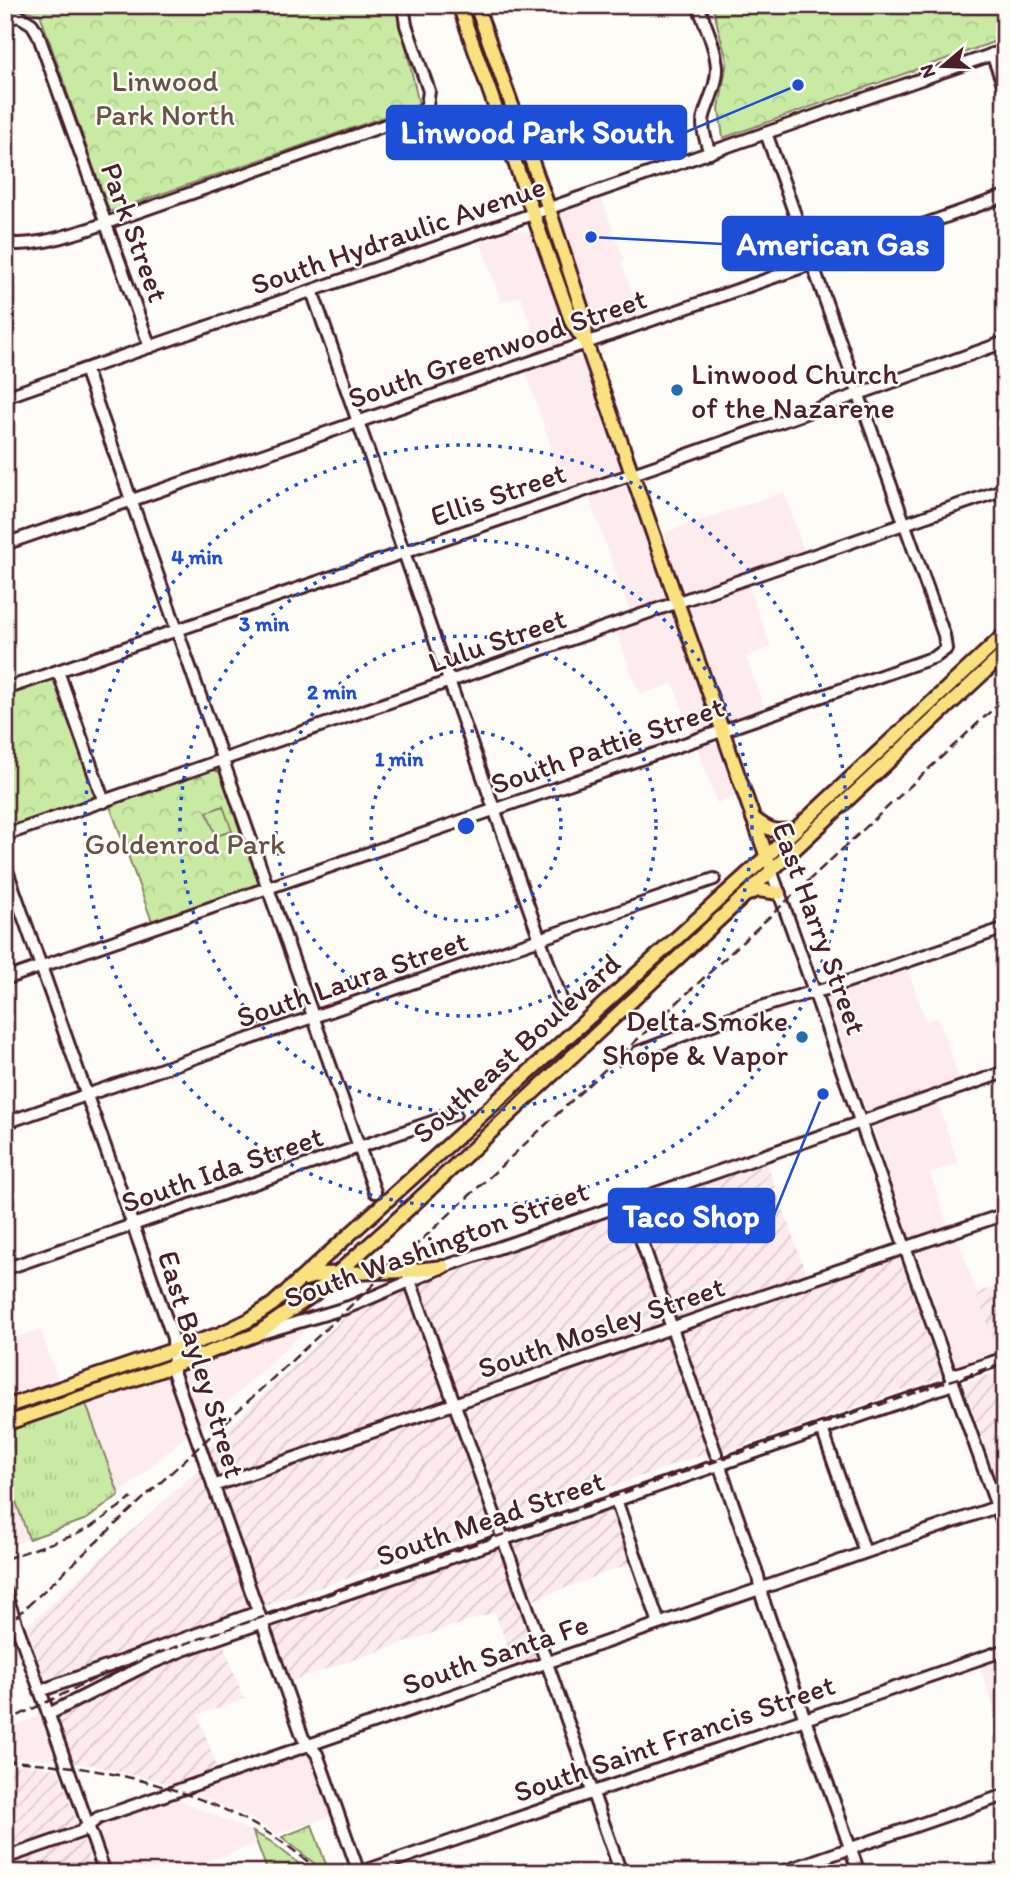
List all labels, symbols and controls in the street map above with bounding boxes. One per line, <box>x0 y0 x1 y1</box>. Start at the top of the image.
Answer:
north arrow <box>908 32 978 102</box>
park label: Linwood Park North <box>95 62 235 133</box>
text: N <box>914 62 940 81</box>
callout: Linwood Park South <box>387 106 686 159</box>
text: Linwood Park South <box>401 113 674 151</box>
street label: Park Street <box>93 157 177 307</box>
street label: South Hydraulic Avenue <box>246 167 550 303</box>
callout: American Gas <box>723 217 943 270</box>
text: American Gas <box>736 225 929 263</box>
street label: South Greenwood Street <box>343 279 651 417</box>
place label: Linwood Church of the Nazarene <box>691 355 898 426</box>
marker: Linwood Church of the Nazarene <box>669 382 685 398</box>
street label: Ellis Street <box>425 454 571 534</box>
text: 4 min <box>171 544 224 569</box>
street label: Lulu Street <box>423 599 571 681</box>
text: 3 min <box>239 611 290 636</box>
text: 2 min <box>307 679 358 704</box>
street label: South Pattie Street <box>486 688 728 802</box>
text: 1 min <box>375 746 424 771</box>
centre of rings <box>454 814 478 838</box>
street label: East Harry Street <box>764 817 876 1039</box>
park label: Goldenrod Park <box>84 825 286 862</box>
street label: South Laura Street <box>231 922 473 1036</box>
street label: Southeast Boulevard <box>404 945 628 1151</box>
place label: Delta Smoke Shope & Vapor <box>602 1002 789 1073</box>
marker: Delta Smoke Shope & Vapor <box>794 1029 810 1045</box>
street label: South Ida Street <box>116 1117 328 1221</box>
street label: South Washington Street <box>279 1172 593 1316</box>
callout: Taco Shop <box>609 1189 774 1242</box>
text: Taco Shop <box>621 1197 760 1235</box>
street label: East Bayley Street <box>150 1246 254 1482</box>
street label: South Mosley Street <box>473 1267 729 1387</box>
street label: South Mead Street <box>371 1462 609 1574</box>
street label: South Santa Fe <box>397 1605 593 1703</box>
street label: South Saint Francis Street <box>509 1666 839 1810</box>

